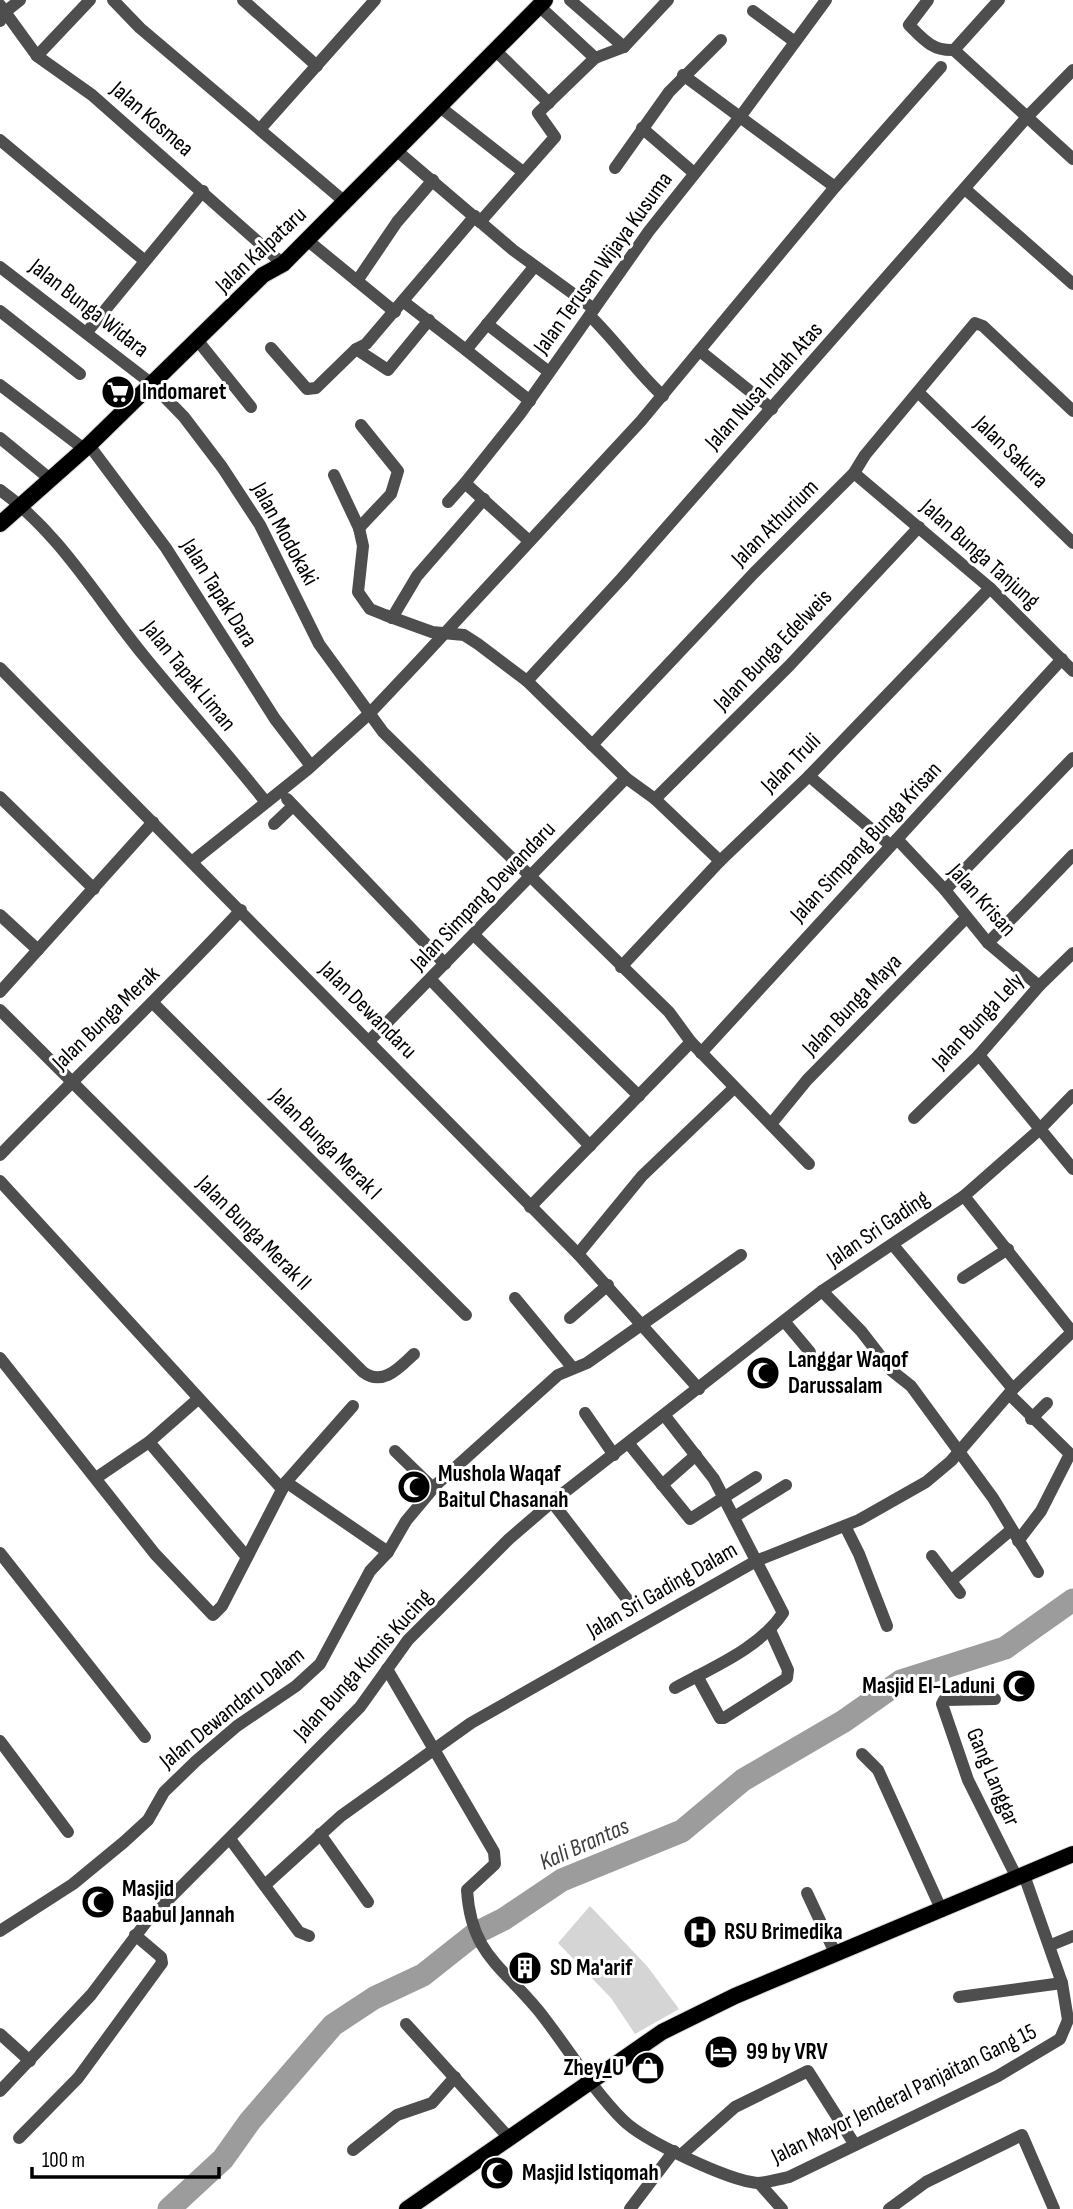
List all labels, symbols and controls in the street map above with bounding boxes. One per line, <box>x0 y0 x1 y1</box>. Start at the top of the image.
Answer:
street label: Jalan Kosmea <box>104 75 199 163</box>
street label: Jalan Terusan Wijaya Kusuma <box>527 166 678 360</box>
street label: Jalan Kalpataru <box>209 201 312 300</box>
street label: Jalan Bunga Widara <box>23 252 154 363</box>
street label: Jalan Nusa Indah Atas <box>699 316 829 457</box>
supermarket icon: Indomaret <box>99 373 137 411</box>
place label: Indomaret <box>142 378 227 406</box>
street label: Jalan Sakura <box>967 409 1054 494</box>
street label: Jalan Athurium <box>725 474 824 573</box>
street label: Jalan Modokaki <box>245 477 325 590</box>
street label: Jalan Bunga Tanjung <box>914 493 1045 615</box>
street label: Jalan Tapak Dara <box>174 533 263 652</box>
street label: Jalan Bunga Edelweis <box>707 583 838 717</box>
street label: Jalan Tapak Liman <box>135 614 242 737</box>
street label: Jalan Truli <box>755 727 827 799</box>
street label: Jalan Simpang Bunga Krisan <box>784 756 948 929</box>
street label: Jalan Simpang Dewandaru <box>404 816 561 977</box>
street label: Jalan Krisan <box>941 857 1022 942</box>
street label: Jalan Bunga Maya <box>796 948 908 1063</box>
street label: Jalan Dewandaru <box>313 955 423 1065</box>
street label: Jalan Bunga Merak <box>46 960 166 1077</box>
street label: Jalan Bunga Lely <box>925 967 1030 1076</box>
street label: Jalan Bunga Merak I <box>264 1082 388 1206</box>
street label: Jalan Bunga Merak II <box>190 1169 317 1296</box>
street label: Jalan Sri Gading <box>821 1184 935 1274</box>
place label: Langgar Waqof Darussalam <box>788 1346 909 1400</box>
mosque icon: Langgar Waqof Darussalam <box>744 1354 782 1392</box>
place label: Mushola Waqaf Baitul Chasanah <box>438 1460 569 1514</box>
mosque icon: Mushola Waqaf Baitul Chasanah <box>395 1468 433 1506</box>
street label: Jalan Sri Gading Dalam <box>581 1536 742 1645</box>
street label: Jalan Bunga Kumis Kucing <box>287 1583 438 1747</box>
street label: Jalan Dewandaru Dalam <box>153 1641 310 1776</box>
mosque icon: Masjid El-Laduni <box>1000 1667 1038 1705</box>
place label: Masjid El-Laduni <box>862 1672 995 1700</box>
street label: Gang Langgar <box>960 1724 1026 1831</box>
water label: Kali Brantas <box>535 1811 634 1877</box>
place label: Masjid Baabul Jannah <box>122 1875 235 1929</box>
mosque icon: Masjid Baabul Jannah <box>79 1883 117 1921</box>
hospital icon: RSU Brimedika <box>681 1913 719 1951</box>
place label: RSU Brimedika <box>724 1918 843 1946</box>
building icon: SD Ma'arif <box>506 1949 544 1987</box>
place label: SD Ma'arif <box>550 1954 633 1982</box>
street label: Jalan Mayor Jenderal Panjaitan Gang 15 <box>766 2018 1041 2171</box>
hotel icon: 99 by VRV <box>702 2033 740 2071</box>
place label: 99 by VRV <box>746 2038 829 2066</box>
shop icon: Zhey_U <box>629 2049 667 2087</box>
place label: Zhey_U <box>563 2054 624 2082</box>
scale bar <box>32 2136 219 2180</box>
text: 100 m <box>42 2148 85 2173</box>
mosque icon: Masjid Istiqomah <box>478 2154 516 2192</box>
place label: Masjid Istiqomah <box>522 2159 659 2187</box>

